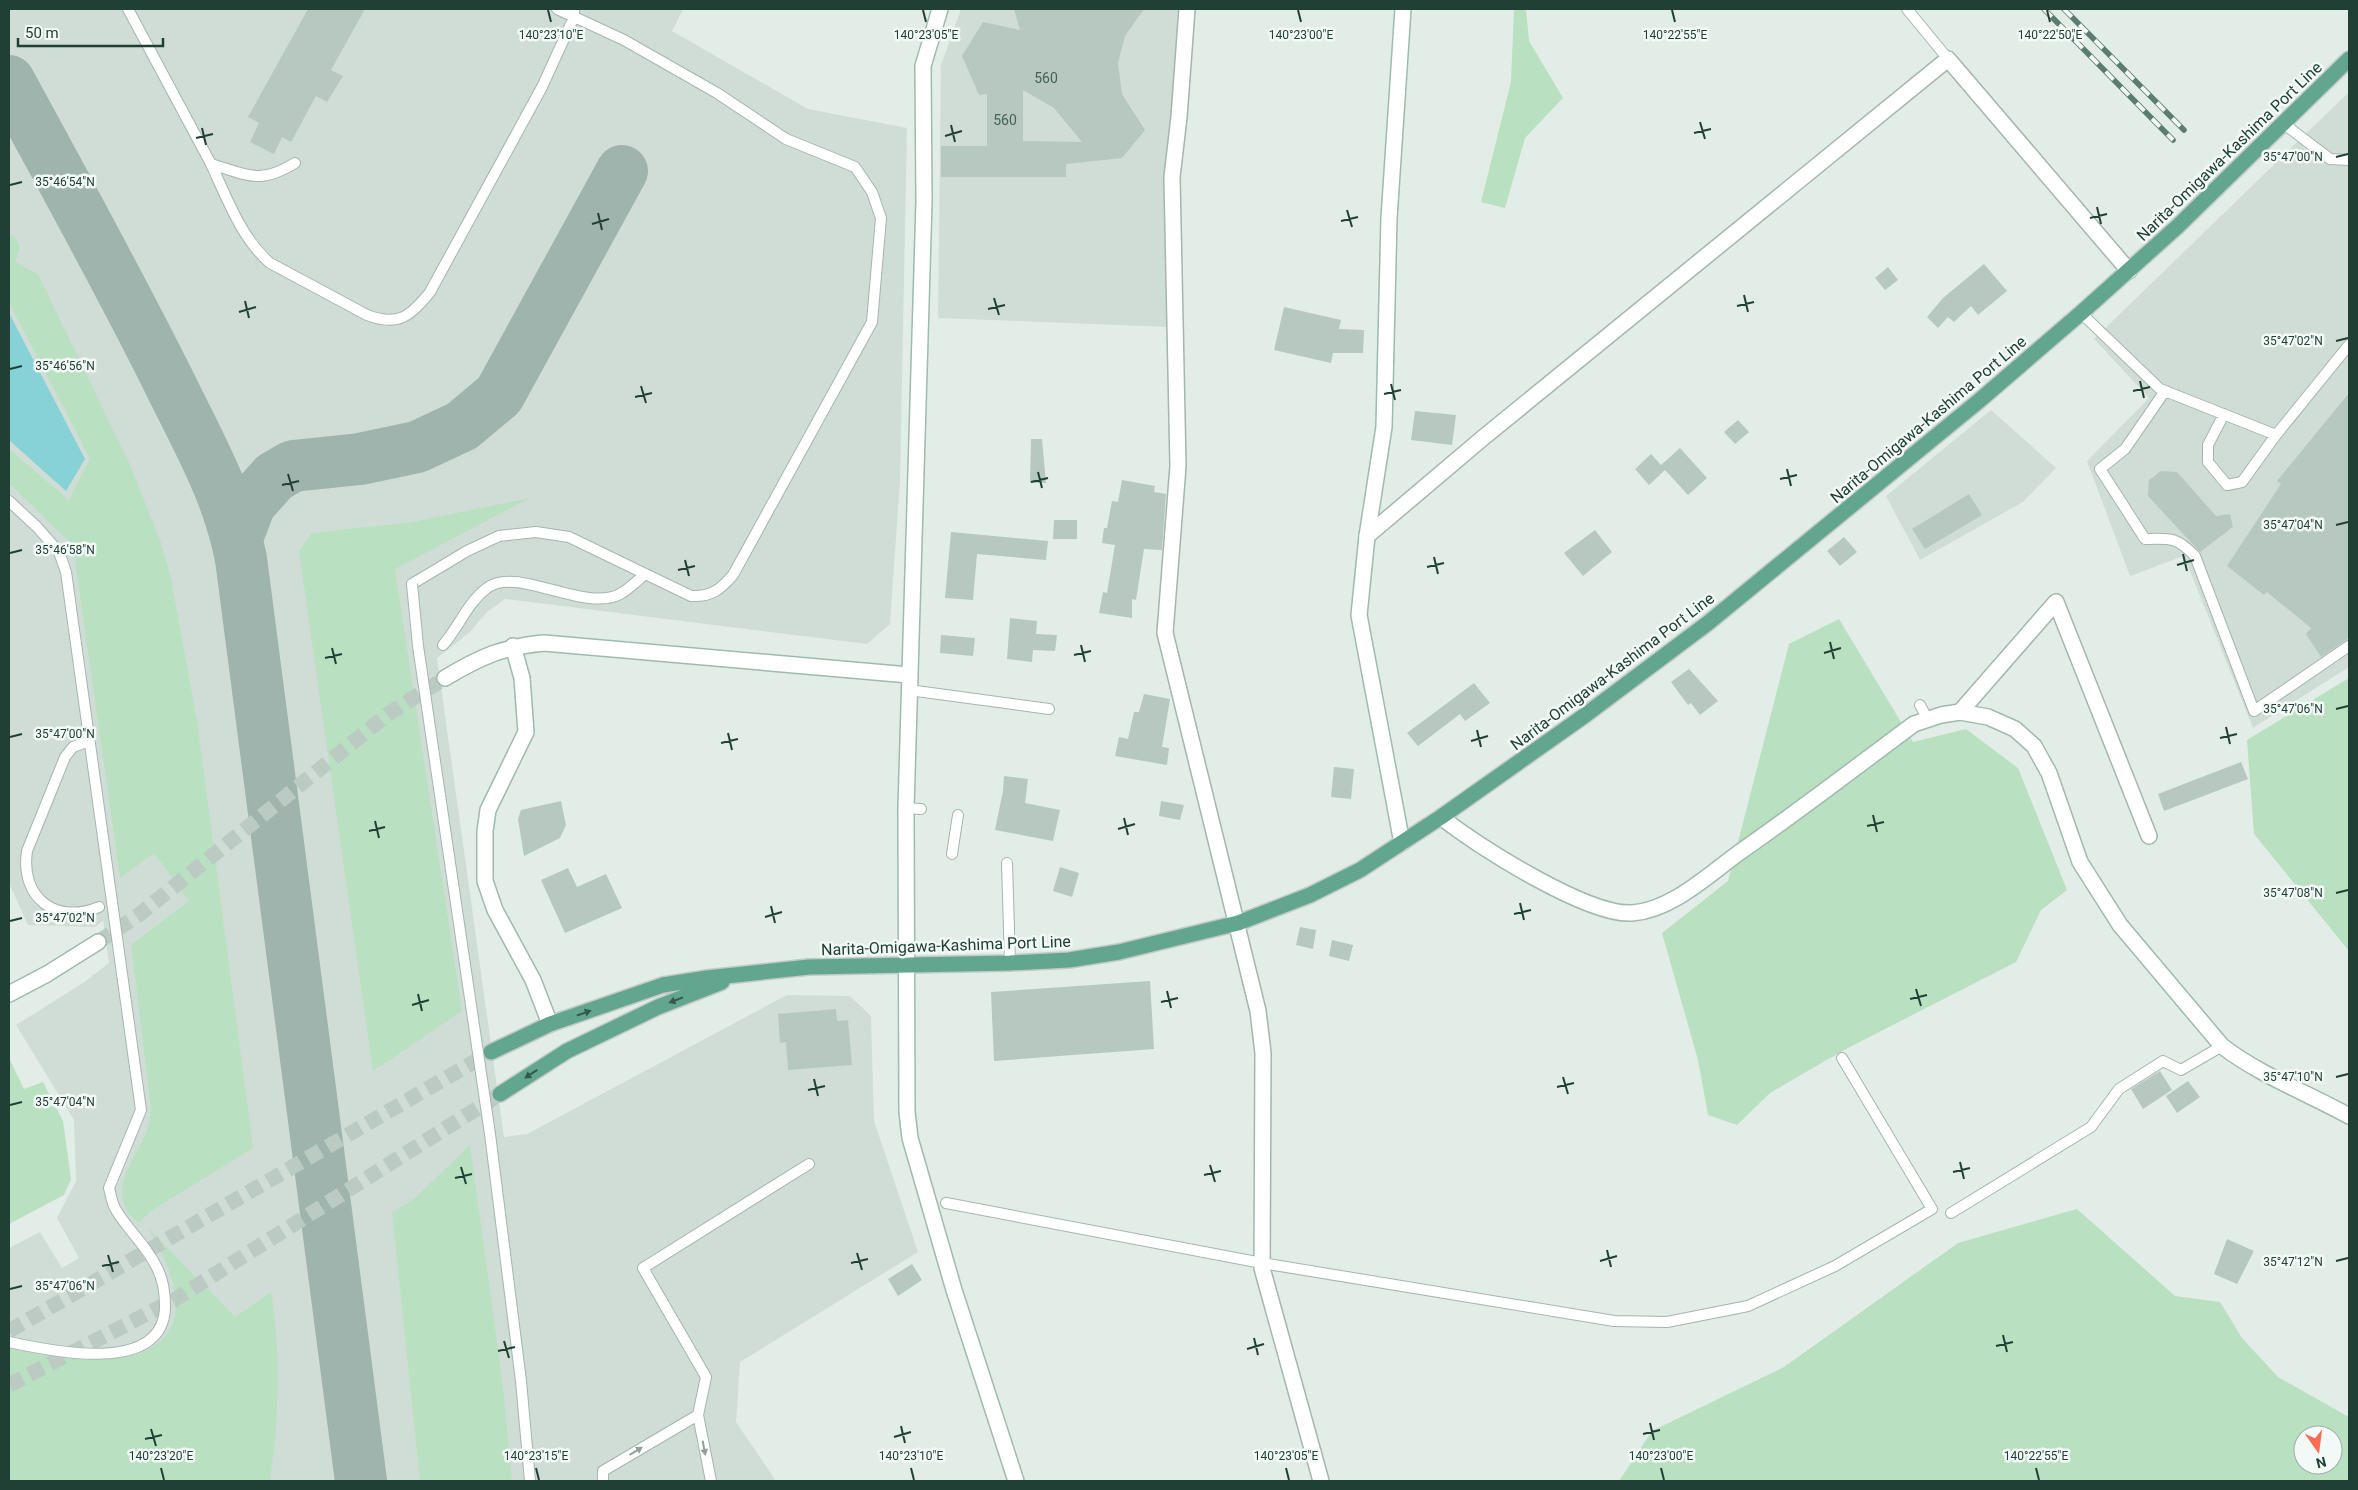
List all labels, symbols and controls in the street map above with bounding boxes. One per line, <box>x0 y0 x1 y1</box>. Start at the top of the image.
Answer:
scale bar <box>18 15 162 47</box>
text: 50 m <box>25 24 59 42</box>
text: 140°23'10"E <box>519 28 583 42</box>
text: 140°23'05"E <box>894 28 958 42</box>
text: 140°23'00"E <box>1269 28 1333 42</box>
text: 140°22'55"E <box>1643 28 1707 42</box>
text: 140°22'50"E <box>2018 28 2082 42</box>
street label: Narita-Omigawa-Kashima Port Line <box>2133 58 2326 245</box>
house number: 560 <box>1034 70 1058 86</box>
house number: 560 <box>993 112 1017 128</box>
text: 35°47'00"N <box>2263 150 2323 164</box>
text: 35°46'54"N <box>35 175 95 189</box>
street label: Narita-Omigawa-Kashima Port Line <box>1826 332 2030 507</box>
text: 35°47'02"N <box>2263 334 2323 348</box>
text: 35°46'56"N <box>35 359 95 373</box>
text: 35°47'04"N <box>2263 518 2323 532</box>
text: 35°46'58"N <box>35 543 95 557</box>
street label: Narita-Omigawa-Kashima Port Line <box>1507 589 1718 754</box>
text: 35°47'06"N <box>2263 702 2323 716</box>
text: 35°47'00"N <box>35 727 95 741</box>
text: 35°47'08"N <box>2263 886 2323 900</box>
text: 35°47'02"N <box>35 911 95 925</box>
street label: Narita-Omigawa-Kashima Port Line <box>821 932 1071 959</box>
one-way arrow <box>668 996 683 1004</box>
one-way arrow <box>576 1009 591 1016</box>
one-way arrow <box>525 1069 538 1079</box>
text: 35°47'10"N <box>2263 1070 2323 1084</box>
text: 35°47'04"N <box>35 1095 95 1109</box>
text: 35°47'12"N <box>2263 1255 2323 1269</box>
text: 35°47'06"N <box>35 1279 95 1293</box>
north arrow <box>2293 1425 2343 1475</box>
one-way arrow <box>701 1440 709 1456</box>
one-way arrow <box>629 1447 643 1456</box>
text: 140°23'20"E <box>129 1449 193 1463</box>
text: 140°23'15"E <box>504 1449 568 1463</box>
text: 140°23'10"E <box>879 1449 943 1463</box>
text: 140°23'05"E <box>1254 1449 1318 1463</box>
text: 140°23'00"E <box>1629 1449 1693 1463</box>
text: 140°22'55"E <box>2004 1449 2068 1463</box>
text: N <box>2314 1454 2328 1472</box>

